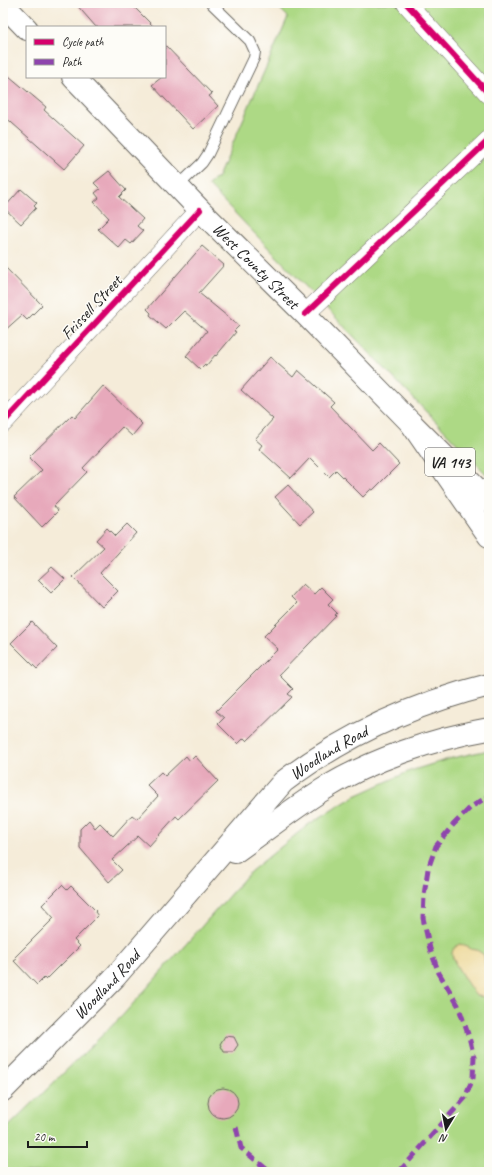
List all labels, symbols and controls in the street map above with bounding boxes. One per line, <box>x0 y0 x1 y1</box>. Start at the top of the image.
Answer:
legend <box>26 26 166 78</box>
text: Cycle path <box>62 34 104 50</box>
text: Path <box>62 54 82 70</box>
street label: West County Street <box>208 218 305 315</box>
street label: Frissell Street <box>56 269 128 344</box>
road number: VA 143 <box>425 448 475 476</box>
street label: Woodland Road <box>286 719 374 785</box>
street label: Woodland Road <box>69 943 147 1024</box>
north arrow <box>426 1109 466 1149</box>
scale bar <box>28 1123 87 1149</box>
text: 20 m <box>34 1129 56 1145</box>
text: N <box>438 1131 449 1146</box>

